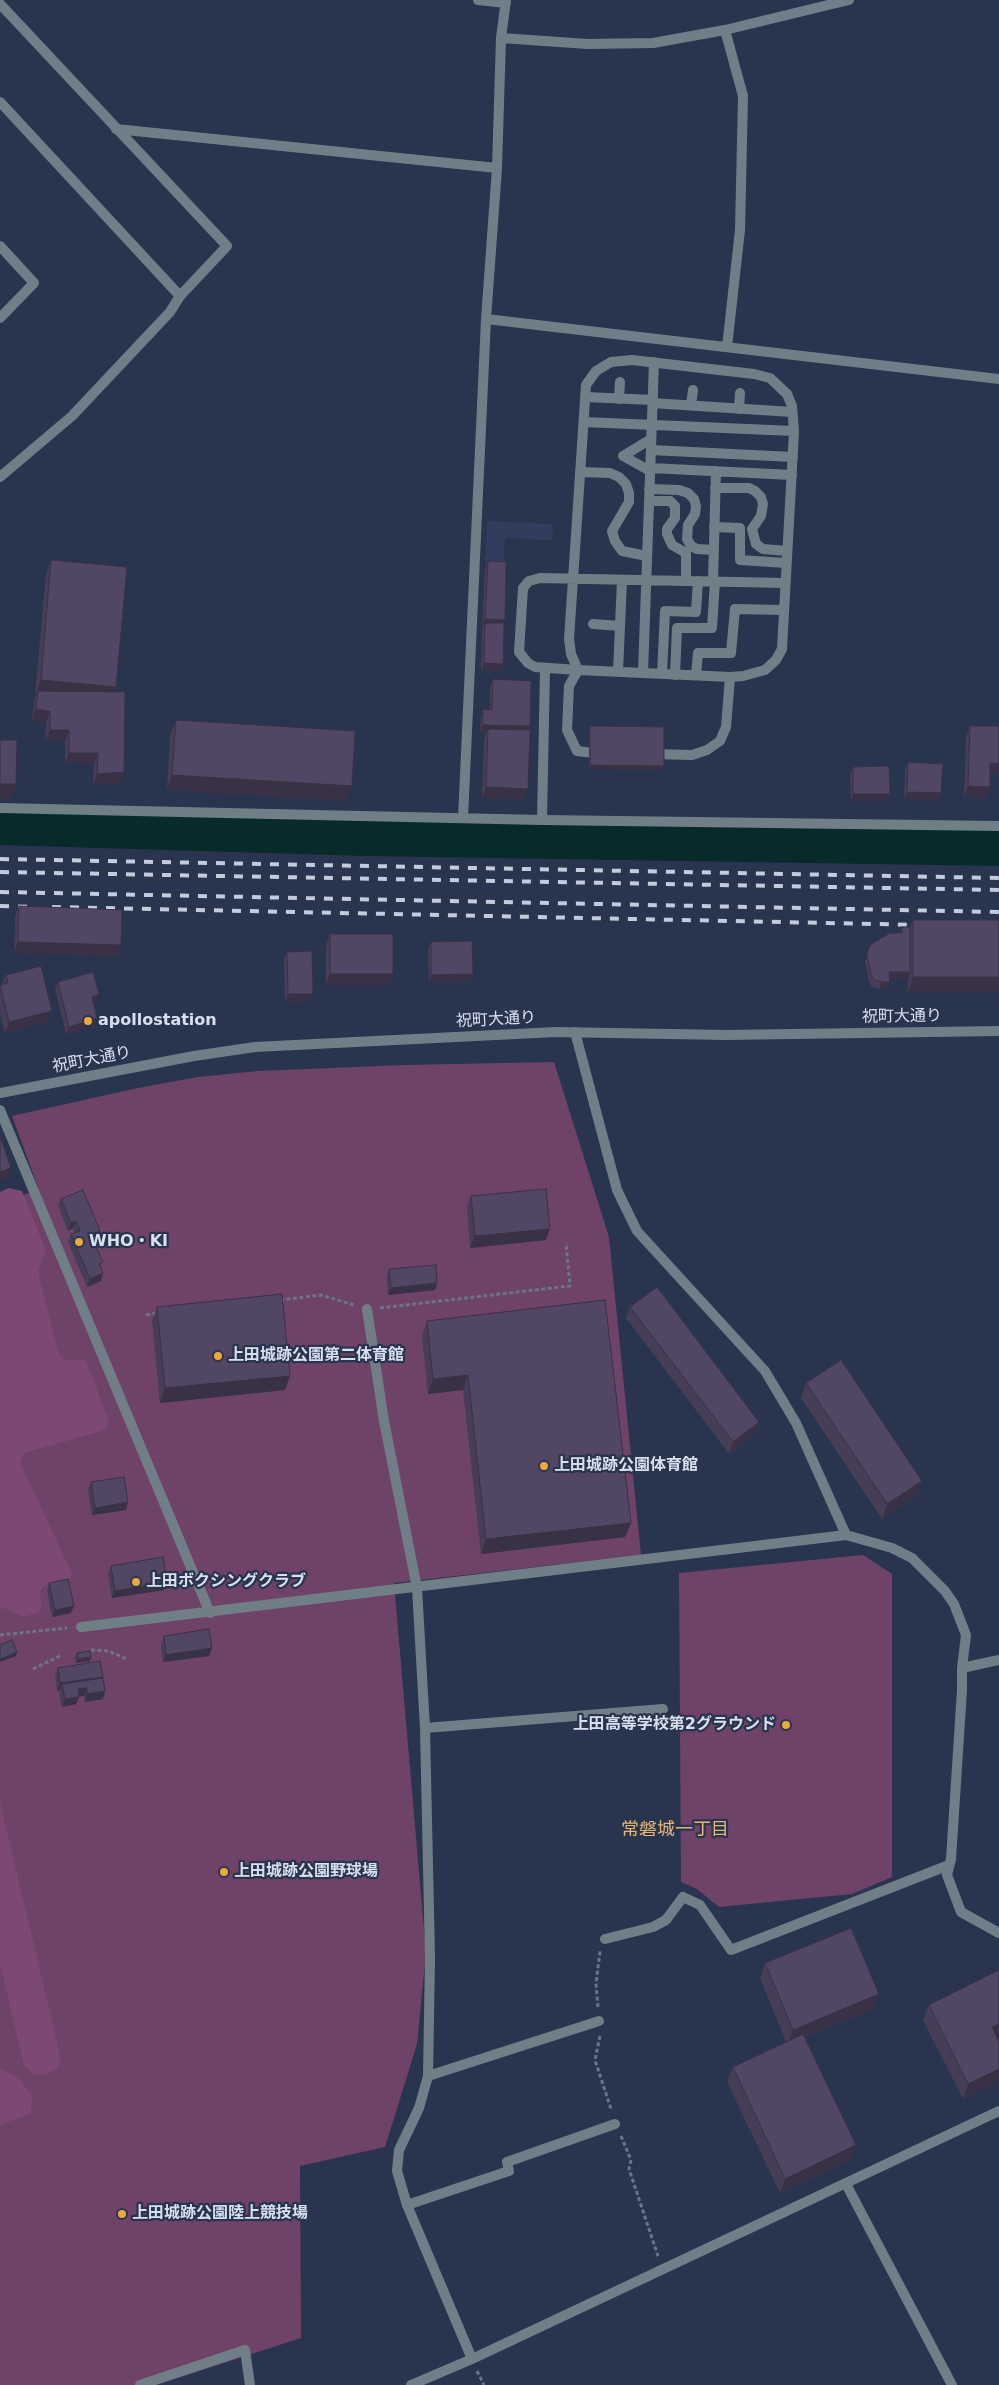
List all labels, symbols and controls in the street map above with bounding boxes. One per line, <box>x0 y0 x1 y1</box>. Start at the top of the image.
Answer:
street label: 祝町大通り <box>862 1007 942 1027</box>
street label: 祝町大通り <box>456 1008 536 1032</box>
place label: apollostation <box>98 1011 217 1031</box>
marker: apollostation <box>82 1015 94 1027</box>
street label: 祝町大通り <box>51 1043 133 1077</box>
place label: WHO・KI <box>89 1232 168 1252</box>
marker: WHO・KI <box>73 1236 85 1248</box>
place label: 上田城跡公園第二体育館 <box>228 1346 404 1366</box>
marker: 上田城跡公園第二体育館 <box>212 1350 224 1362</box>
place label: 上田城跡公園体育館 <box>554 1456 698 1476</box>
marker: 上田城跡公園体育館 <box>538 1460 550 1472</box>
place label: 上田ボクシングクラブ <box>146 1572 306 1592</box>
marker: 上田ボクシングクラブ <box>130 1576 142 1588</box>
place label: 上田高等学校第2グラウンド <box>573 1715 776 1735</box>
marker: 上田高等学校第2グラウンド <box>780 1719 792 1731</box>
district label: 常磐城一丁目 <box>621 1819 729 1841</box>
place label: 上田城跡公園野球場 <box>234 1862 378 1882</box>
marker: 上田城跡公園野球場 <box>218 1866 230 1878</box>
place label: 上田城跡公園陸上競技場 <box>132 2204 308 2224</box>
marker: 上田城跡公園陸上競技場 <box>116 2208 128 2220</box>

